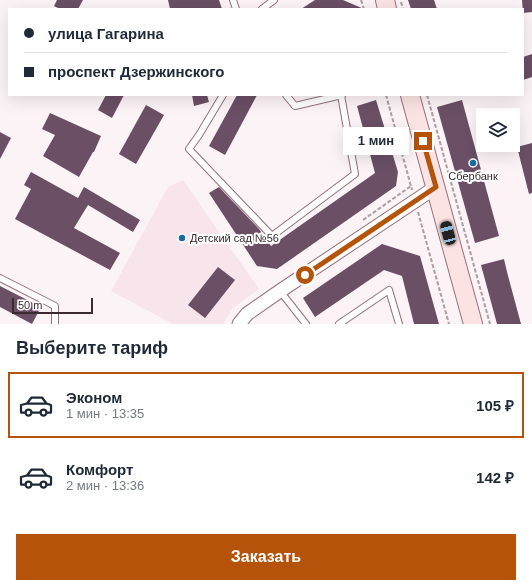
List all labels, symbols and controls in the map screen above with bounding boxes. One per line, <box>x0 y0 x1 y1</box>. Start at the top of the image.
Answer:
text: улица Гагарина <box>48 25 164 42</box>
text: проспект Дзержинского <box>48 63 225 80</box>
map controls <box>476 108 520 152</box>
button: layers <box>476 108 520 152</box>
callout: 1 мин <box>343 127 409 155</box>
route end <box>414 132 432 150</box>
text: 1 мин <box>358 133 394 148</box>
marker: Сбербанк <box>468 158 478 168</box>
place label: Сбербанк <box>448 170 498 182</box>
car <box>439 220 457 246</box>
place label: Детский сад №56 <box>190 232 279 244</box>
marker: Детский сад №56 <box>177 233 187 243</box>
route start <box>296 266 314 284</box>
scale bar <box>12 296 93 315</box>
text: 50 m <box>18 299 42 311</box>
text: Выберите тариф <box>16 338 168 358</box>
icon: car <box>18 387 54 423</box>
text: Эконом <box>66 389 122 406</box>
text: 105 ₽ <box>476 397 514 414</box>
text: 1 мин · 13:35 <box>66 406 144 421</box>
icon: car <box>18 459 54 495</box>
text: Комфорт <box>66 461 133 478</box>
text: 142 ₽ <box>476 469 514 486</box>
text: 2 мин · 13:36 <box>66 478 144 493</box>
button: Заказать <box>16 534 516 580</box>

